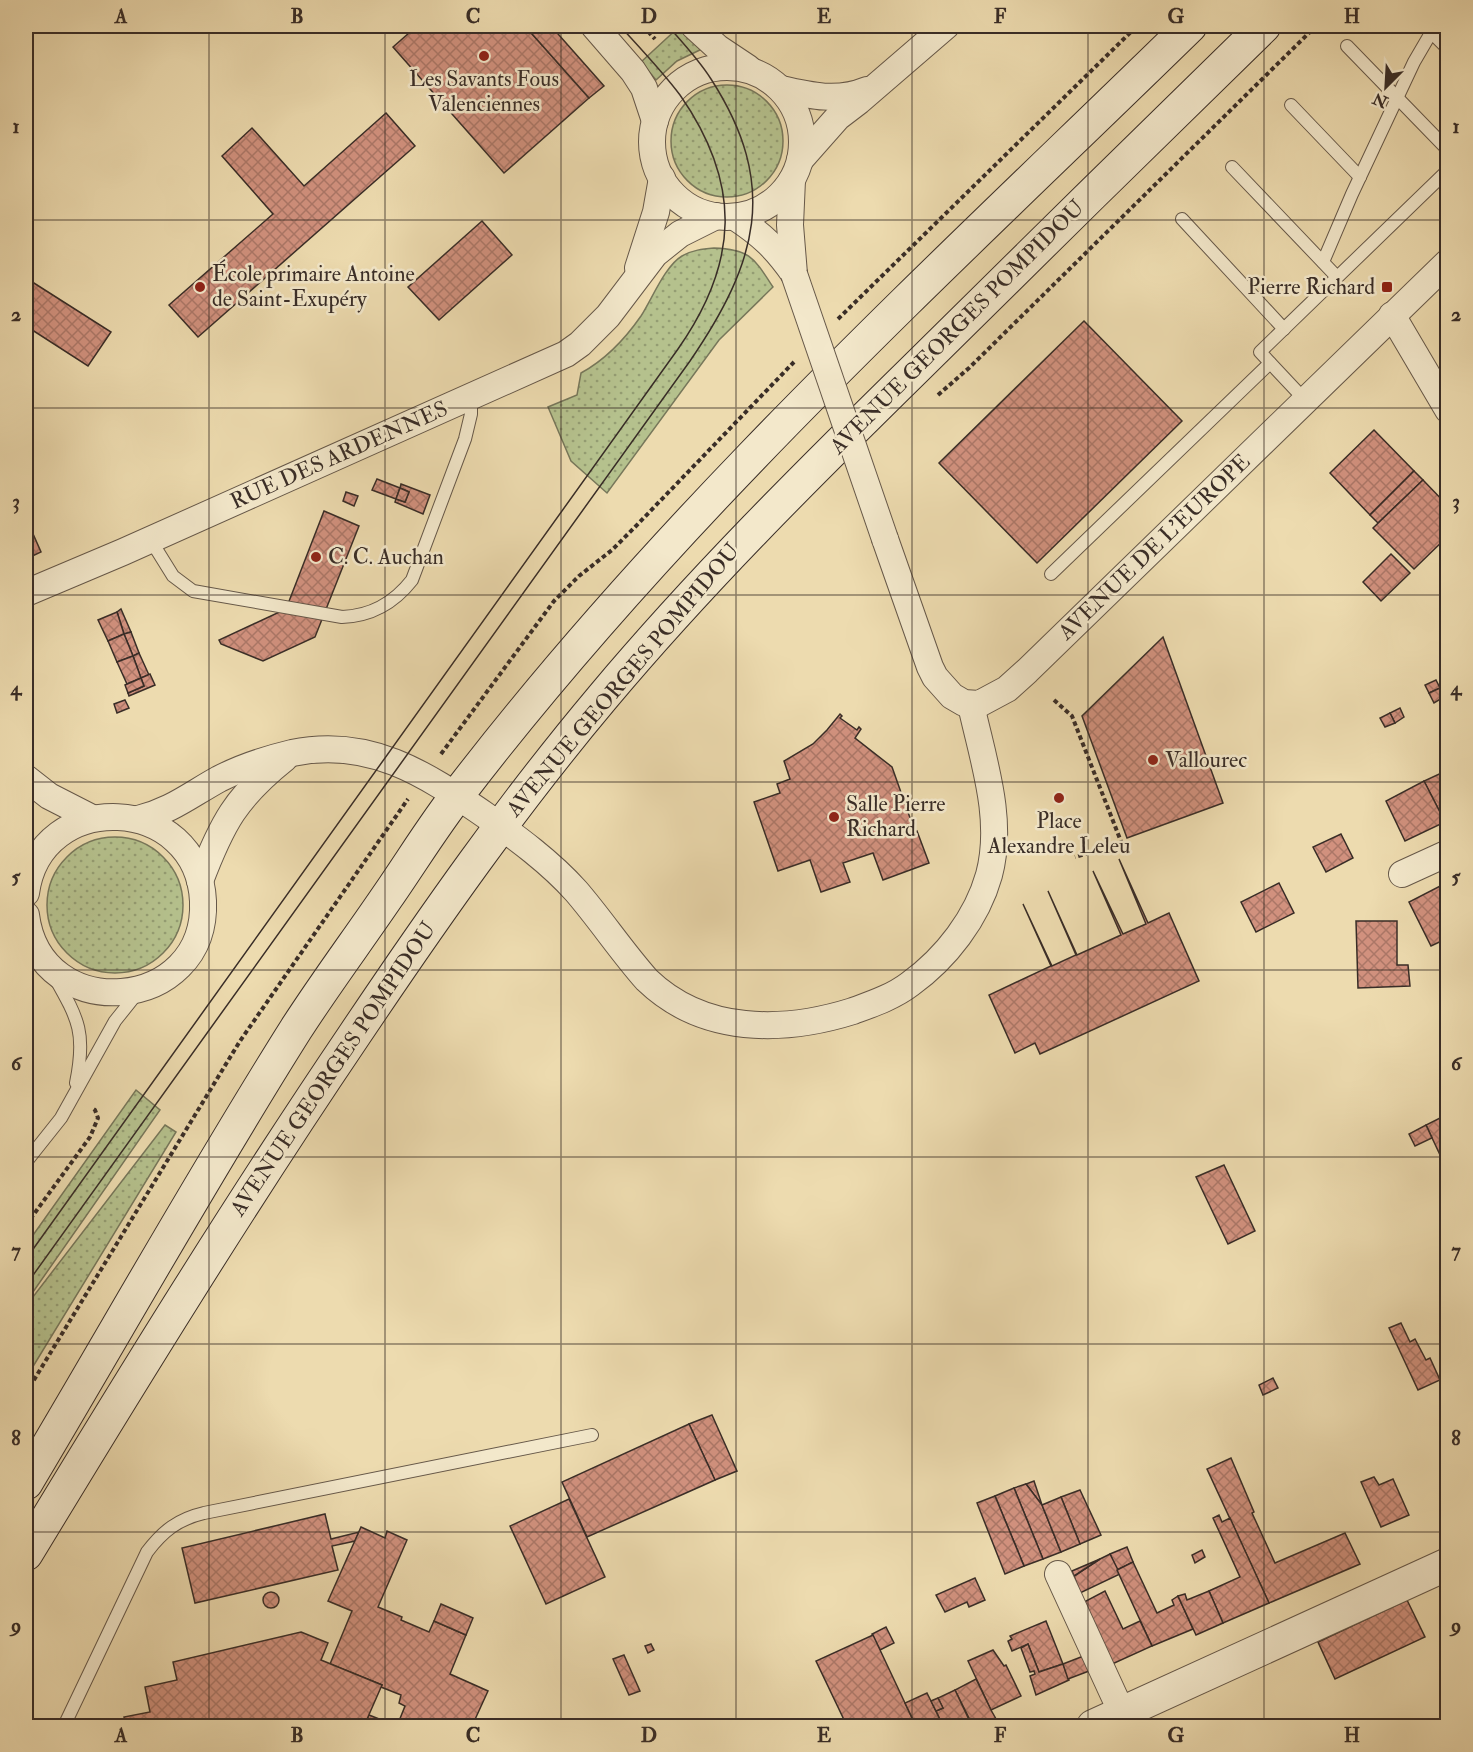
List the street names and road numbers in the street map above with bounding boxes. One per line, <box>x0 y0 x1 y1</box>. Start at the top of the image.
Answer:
street label: AVENUE GEORGES POMPIDOU <box>823 193 1091 461</box>
street label: RUE DES ARDENNES <box>226 394 452 516</box>
street label: AVENUE DE L'EUROPE <box>1051 448 1256 647</box>
street label: AVENUE GEORGES POMPIDOU <box>500 537 746 823</box>
street label: AVENUE GEORGES POMPIDOU <box>223 916 442 1222</box>

